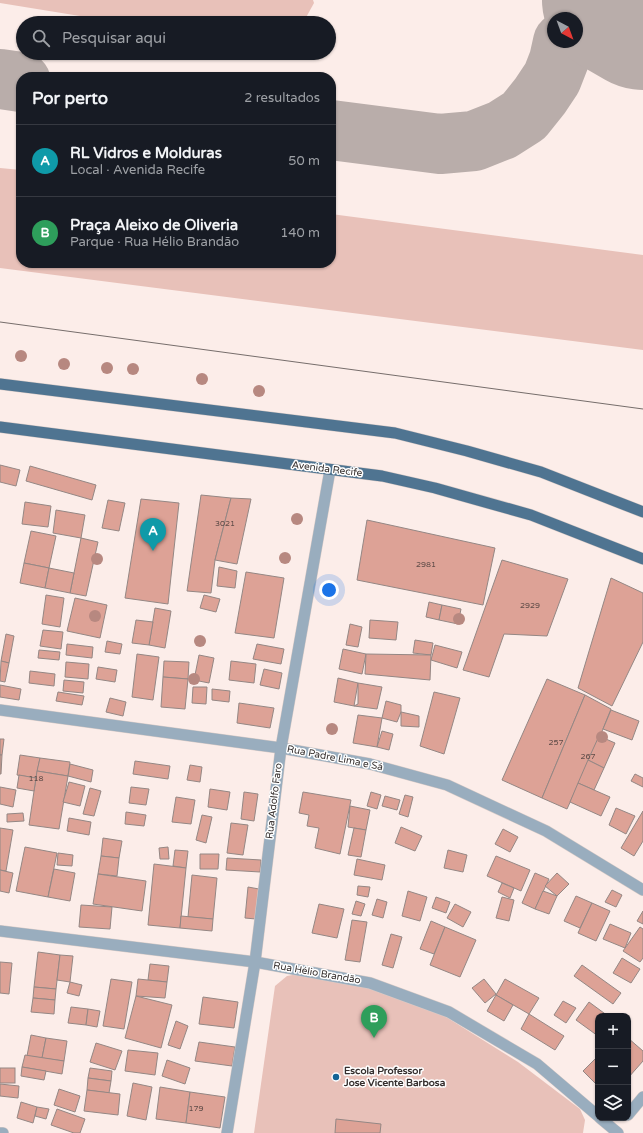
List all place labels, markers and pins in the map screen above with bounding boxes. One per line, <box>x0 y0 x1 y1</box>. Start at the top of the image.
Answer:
pin: A <box>140 518 166 551</box>
pin: B <box>361 1005 387 1038</box>
place label: Escola Professor Jose Vicente Barbosa <box>343 1065 446 1089</box>
marker: Escola Professor Jose Vicente Barbosa <box>331 1072 341 1082</box>

